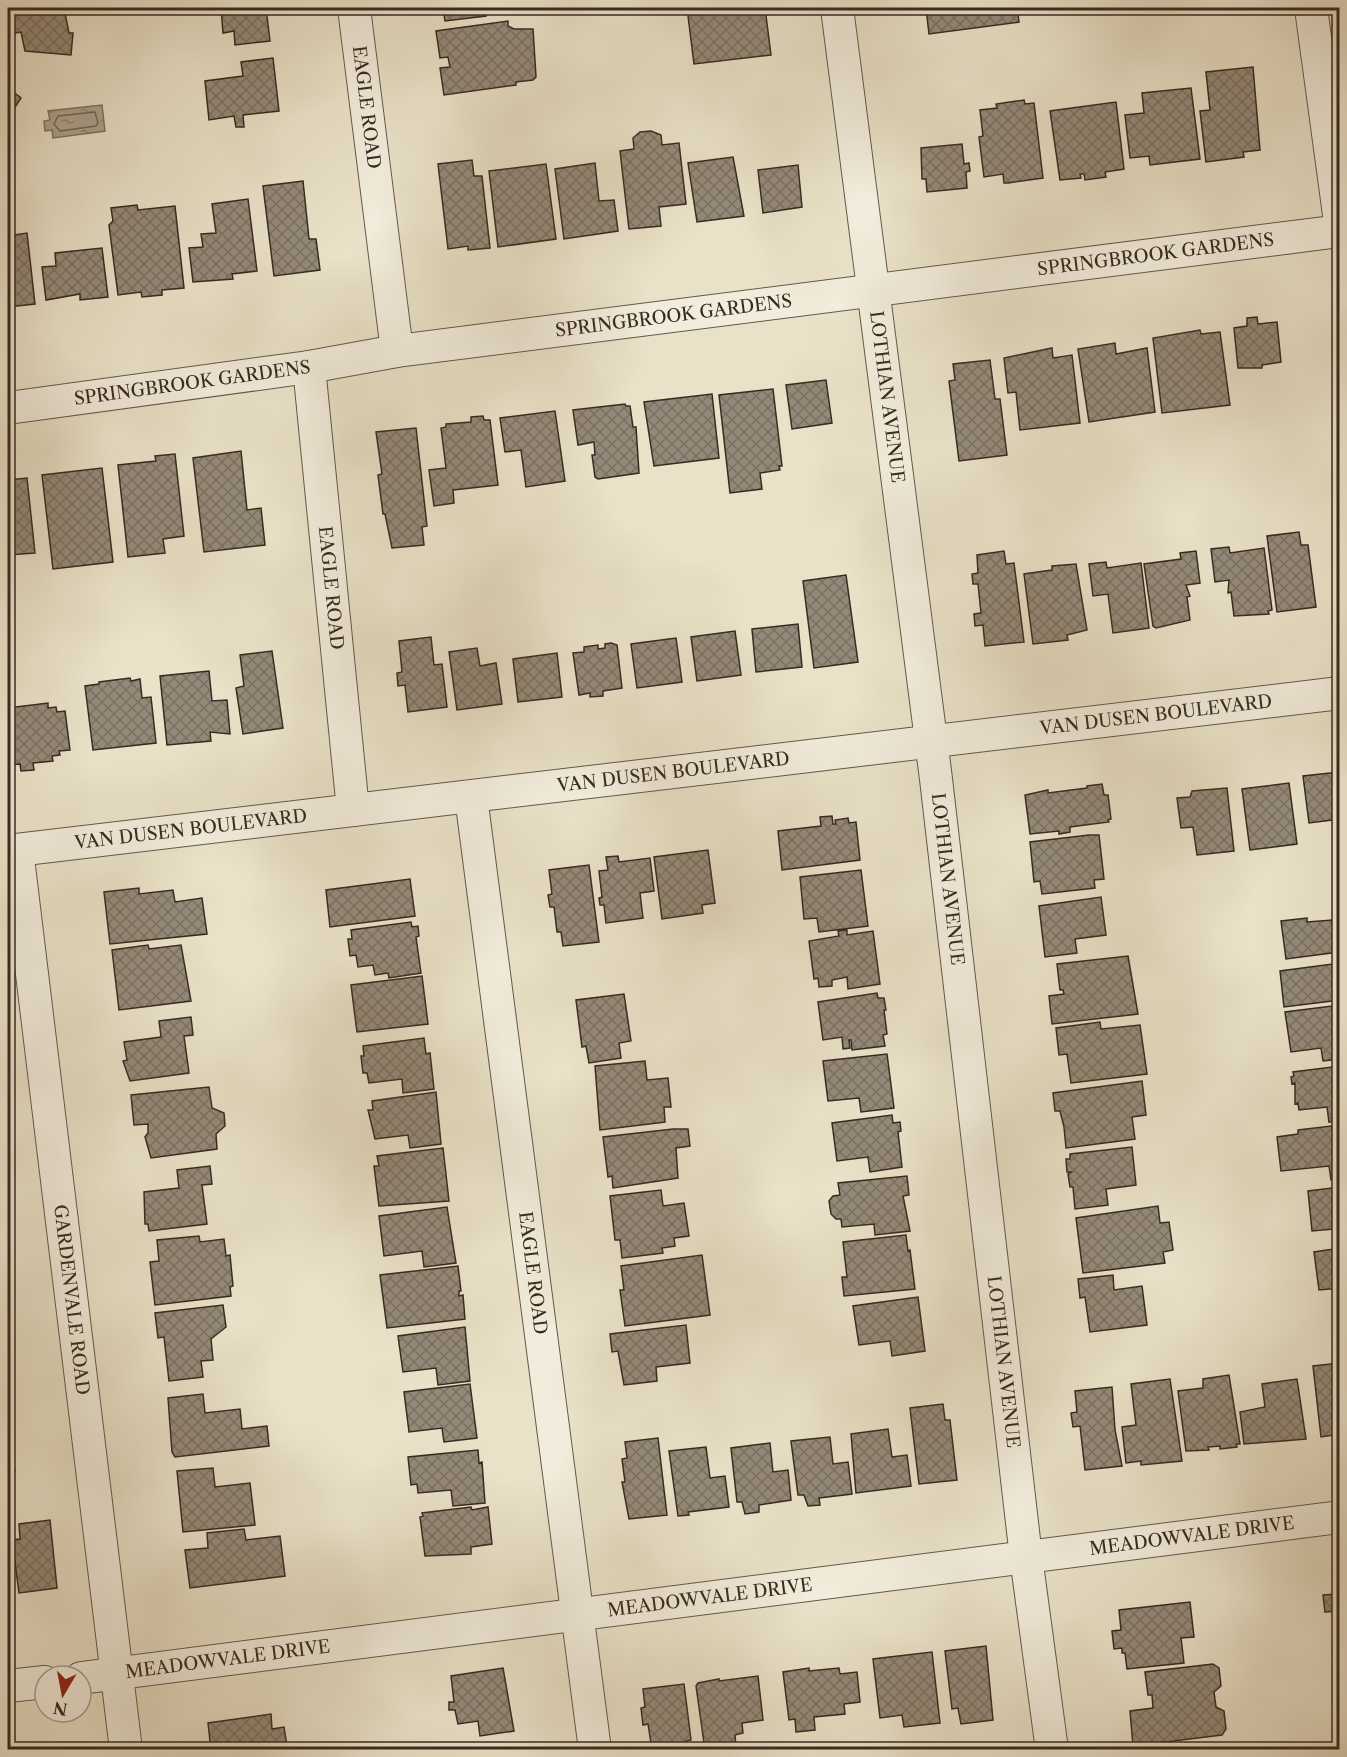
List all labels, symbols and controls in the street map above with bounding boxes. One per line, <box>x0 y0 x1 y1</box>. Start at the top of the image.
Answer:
street label: EAGLE ROAD <box>348 44 385 170</box>
street label: SPRINGBROOK GARDENS <box>1036 228 1275 280</box>
street label: SPRINGBROOK GARDENS <box>554 290 793 342</box>
street label: LOTHIAN AVENUE <box>865 309 909 484</box>
street label: SPRINGBROOK GARDENS <box>73 356 312 410</box>
street label: EAGLE ROAD <box>314 525 348 651</box>
street label: VAN DUSEN BOULEVARD <box>1037 690 1273 740</box>
street label: VAN DUSEN BOULEVARD <box>555 747 791 797</box>
street label: LOTHIAN AVENUE <box>927 792 968 966</box>
street label: VAN DUSEN BOULEVARD <box>72 805 308 854</box>
street label: GARDENVALE ROAD <box>49 1203 94 1396</box>
street label: EAGLE ROAD <box>514 1210 552 1336</box>
street label: LOTHIAN AVENUE <box>983 1274 1024 1449</box>
street label: MEADOWVALE DRIVE <box>1088 1512 1296 1560</box>
street label: MEADOWVALE DRIVE <box>606 1574 814 1622</box>
street label: MEADOWVALE DRIVE <box>124 1635 332 1683</box>
north arrow <box>33 1664 93 1724</box>
text: N <box>52 1698 69 1720</box>

